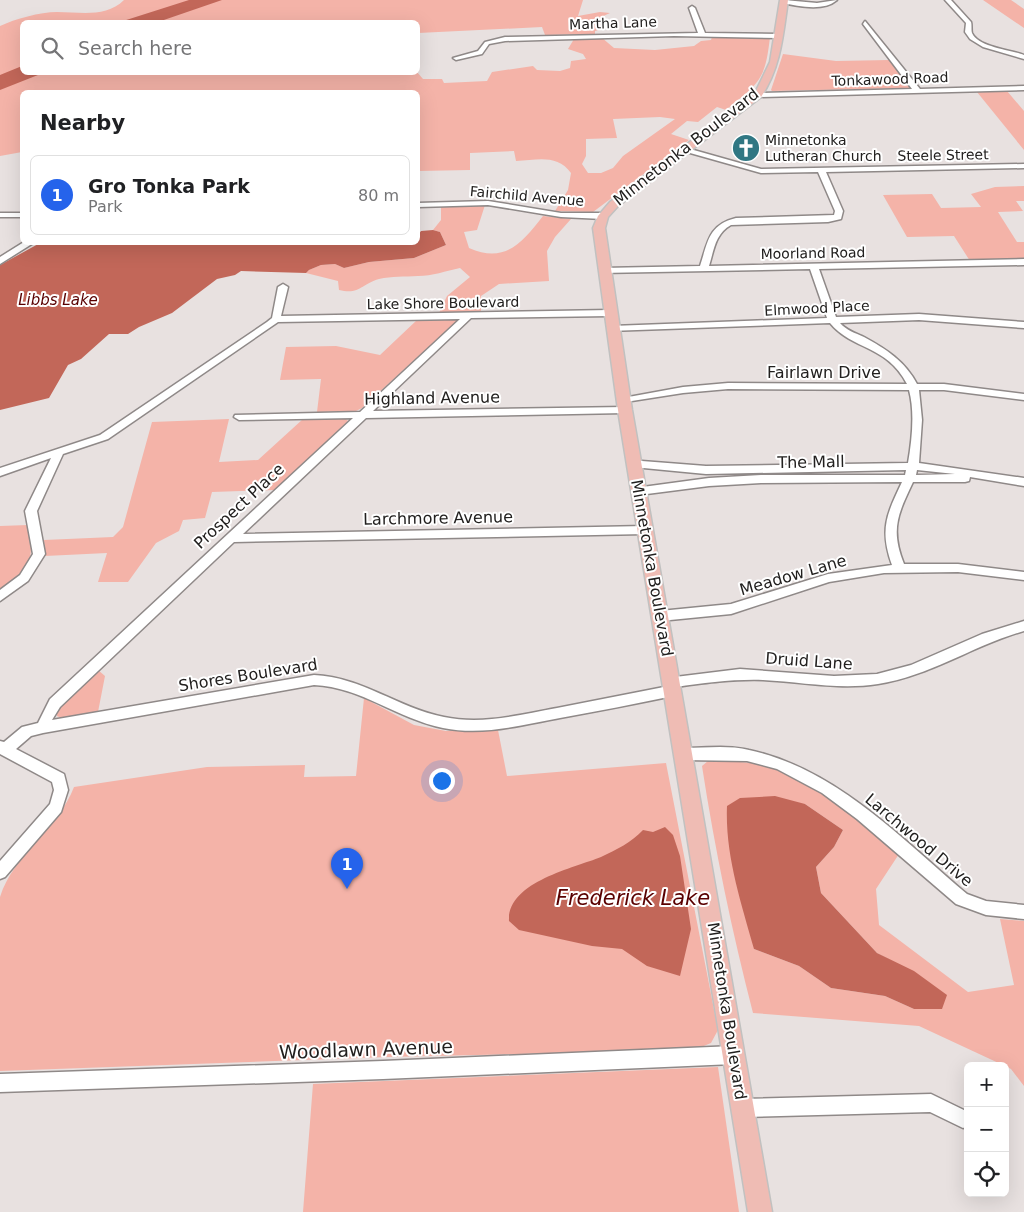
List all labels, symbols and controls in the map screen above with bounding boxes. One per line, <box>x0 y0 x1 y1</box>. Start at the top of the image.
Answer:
street label: Martha Lane <box>569 13 657 33</box>
search box <box>20 20 420 75</box>
icon: search <box>38 34 66 62</box>
text: Search here <box>78 37 192 59</box>
street label: Tonkawood Road <box>830 69 949 89</box>
street label: Minnetonka Boulevard <box>609 84 763 210</box>
text: Nearby <box>40 111 125 135</box>
place label: Minnetonka Lutheran Church <box>765 132 882 164</box>
church icon: Minnetonka Lutheran Church <box>731 133 761 163</box>
street label: Steele Street <box>897 146 989 164</box>
text: Gro Tonka Park <box>88 175 250 197</box>
street label: Fairchild Avenue <box>469 183 585 209</box>
text: 1 <box>51 186 63 205</box>
text: 80 m <box>358 186 399 205</box>
text: Park <box>88 197 123 216</box>
street label: Moorland Road <box>760 244 866 262</box>
water label: Libbs Lake <box>18 291 98 309</box>
street label: Lake Shore Boulevard <box>367 294 519 312</box>
street label: Elmwood Place <box>764 297 870 319</box>
street label: Fairlawn Drive <box>767 363 881 382</box>
street label: Highland Avenue <box>364 387 500 409</box>
street label: The Mall <box>776 452 845 472</box>
street label: Prospect Place <box>190 459 288 553</box>
street label: Minnetonka Boulevard <box>627 478 677 658</box>
street label: Larchmore Avenue <box>363 507 513 529</box>
street label: Meadow Lane <box>737 551 849 599</box>
street label: Druid Lane <box>765 648 853 674</box>
street label: Shores Boulevard <box>177 655 319 695</box>
your location <box>429 768 455 794</box>
street label: Larchwood Drive <box>861 790 977 890</box>
pin: 1 <box>331 848 363 889</box>
water label: Frederick Lake <box>556 886 710 910</box>
street label: Minnetonka Boulevard <box>704 921 750 1101</box>
street label: Woodlawn Avenue <box>279 1035 453 1063</box>
map controls <box>964 1062 1009 1197</box>
button: + <box>964 1062 1009 1107</box>
button: − <box>964 1107 1009 1152</box>
button: locate <box>964 1152 1009 1197</box>

